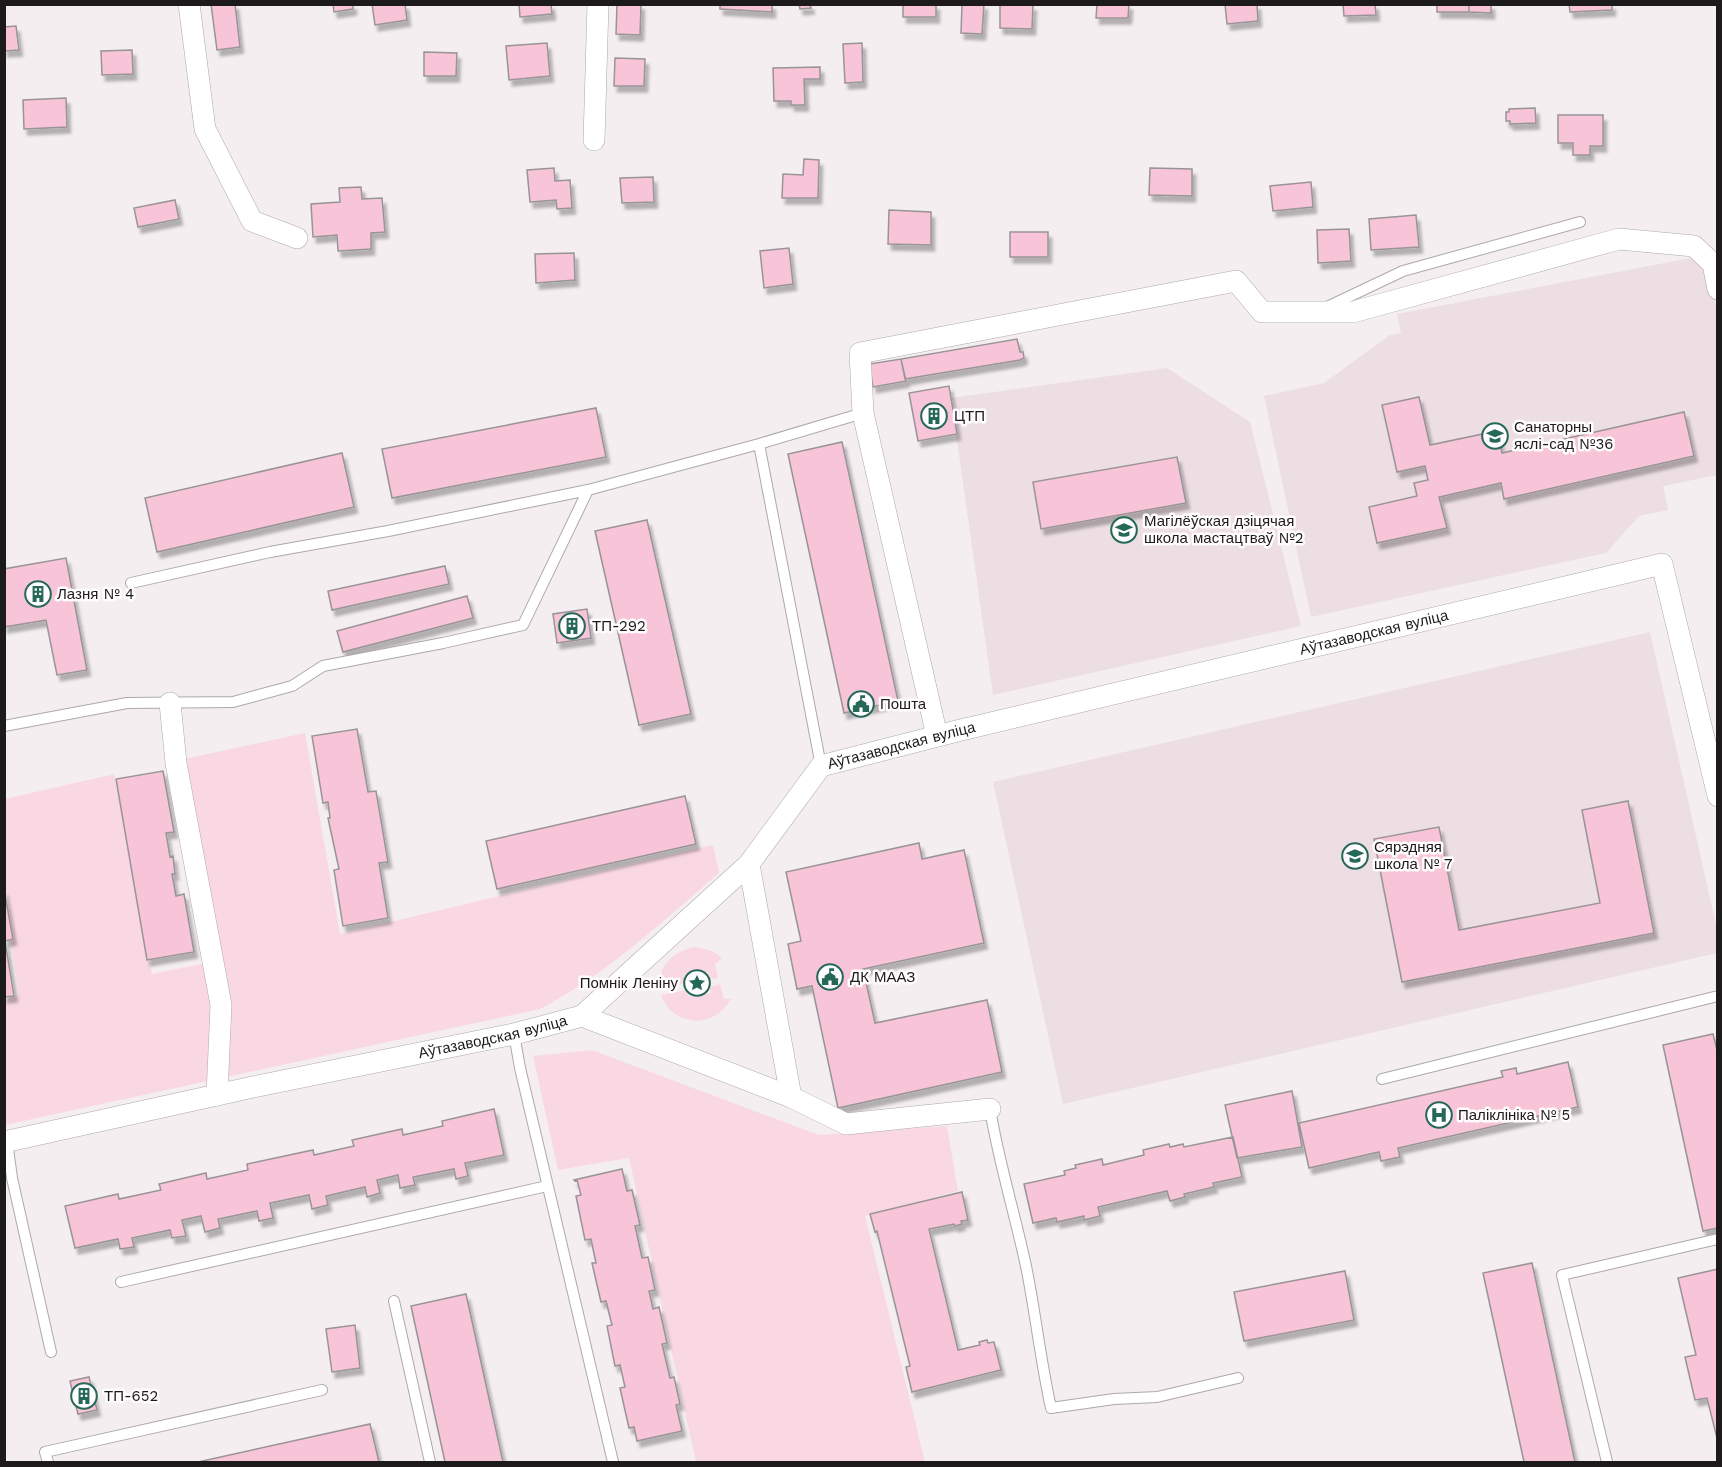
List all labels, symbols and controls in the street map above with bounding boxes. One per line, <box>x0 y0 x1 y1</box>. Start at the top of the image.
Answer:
building icon: ЦТП <box>919 401 949 431</box>
place label: ЦТП <box>954 407 985 425</box>
place label: Санаторны яслі-сад №36 <box>1514 418 1613 453</box>
school or university icon: Санаторны яслі-сад №36 <box>1480 421 1510 451</box>
place label: Магілёўская дзіцячая школа мастацтваў №2 <box>1144 512 1304 547</box>
school or university icon: Магілёўская дзіцячая школа мастацтваў №2 <box>1109 515 1139 545</box>
building icon: Лазня № 4 <box>23 579 53 609</box>
place label: Лазня № 4 <box>57 585 134 603</box>
street label: Аўтазаводская вуліца <box>1298 606 1451 659</box>
building icon: ТП-292 <box>557 611 587 641</box>
place label: ТП-292 <box>592 617 646 635</box>
public building icon: Пошта <box>846 689 876 719</box>
place label: Пошта <box>880 695 927 713</box>
street label: Аўтазаводская вуліца <box>825 718 978 773</box>
place label: Сярэдняя школа № 7 <box>1374 838 1452 873</box>
school or university icon: Сярэдняя школа № 7 <box>1340 841 1370 871</box>
public building icon: ДК МААЗ <box>815 962 845 992</box>
place icon: Помнік Леніну <box>682 968 712 998</box>
place label: ДК МААЗ <box>850 968 915 986</box>
place label: Помнік Леніну <box>580 974 678 992</box>
street label: Аўтазаводская вуліца <box>417 1011 570 1062</box>
hospital icon: Паліклініка № 5 <box>1424 1100 1454 1130</box>
place label: Паліклініка № 5 <box>1458 1106 1570 1124</box>
building icon: ТП-652 <box>69 1381 99 1411</box>
place label: ТП-652 <box>104 1387 158 1405</box>

